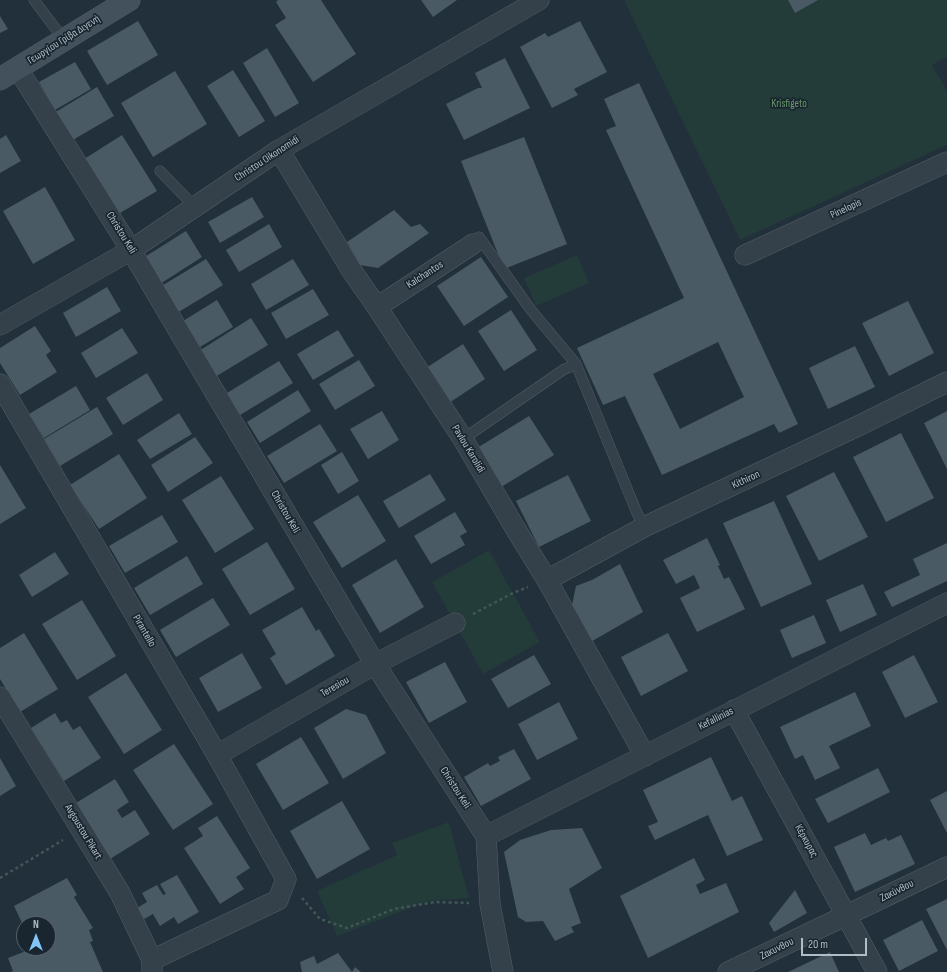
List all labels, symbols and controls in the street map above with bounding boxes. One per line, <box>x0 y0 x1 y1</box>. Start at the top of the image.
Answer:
street label: Γεωργίου Γρίβα Διγενή <box>25 12 103 68</box>
park label: Krisfigeto <box>771 97 807 111</box>
street label: Christou Oikonomidi <box>232 133 302 185</box>
street label: Pinelopis <box>828 196 864 222</box>
street label: Christou Keli <box>103 210 139 256</box>
street label: Kalchantos <box>404 258 446 292</box>
street label: Pavlou Karolidi <box>449 423 487 475</box>
street label: Kithiron <box>730 468 762 492</box>
street label: Christou Keli <box>268 488 302 536</box>
street label: Pirantello <box>130 613 158 649</box>
street label: Teresiou <box>318 674 352 700</box>
street label: Kefallinias <box>696 705 736 733</box>
street label: Christou Keli <box>437 765 473 811</box>
street label: Avgoustou Pikart <box>61 802 105 862</box>
street label: Κέρκυρας <box>792 822 820 860</box>
street label: Ζακύνθου <box>878 877 916 905</box>
north arrow <box>16 916 56 956</box>
text: N <box>33 918 39 931</box>
scale bar <box>803 930 869 956</box>
street label: Ζακυνθου <box>758 935 796 963</box>
text: 20 m <box>808 937 828 952</box>

